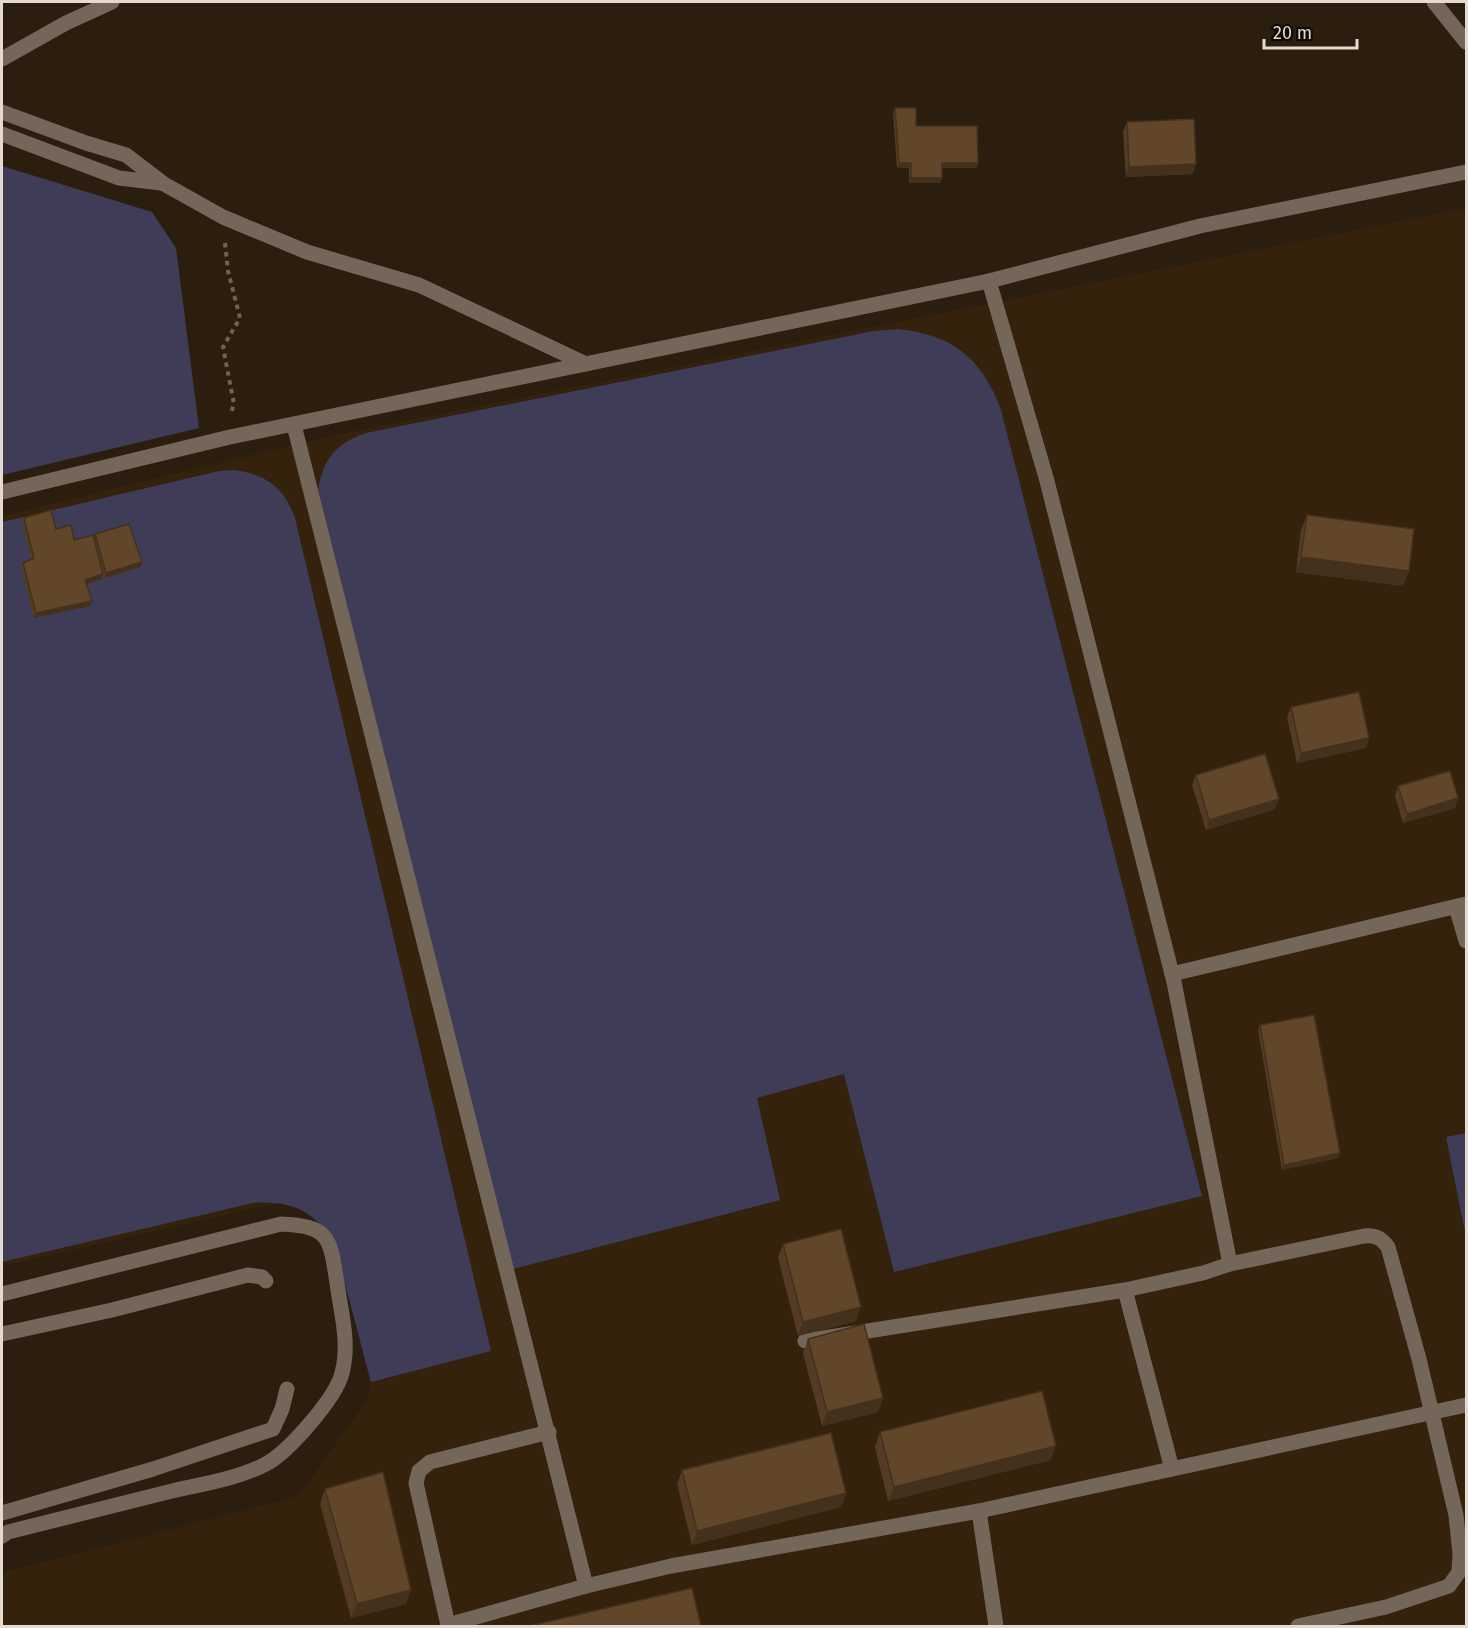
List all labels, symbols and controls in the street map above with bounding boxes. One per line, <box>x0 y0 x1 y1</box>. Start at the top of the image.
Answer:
scale bar <box>1264 12 1357 50</box>
text: 20 m <box>1273 22 1312 44</box>

